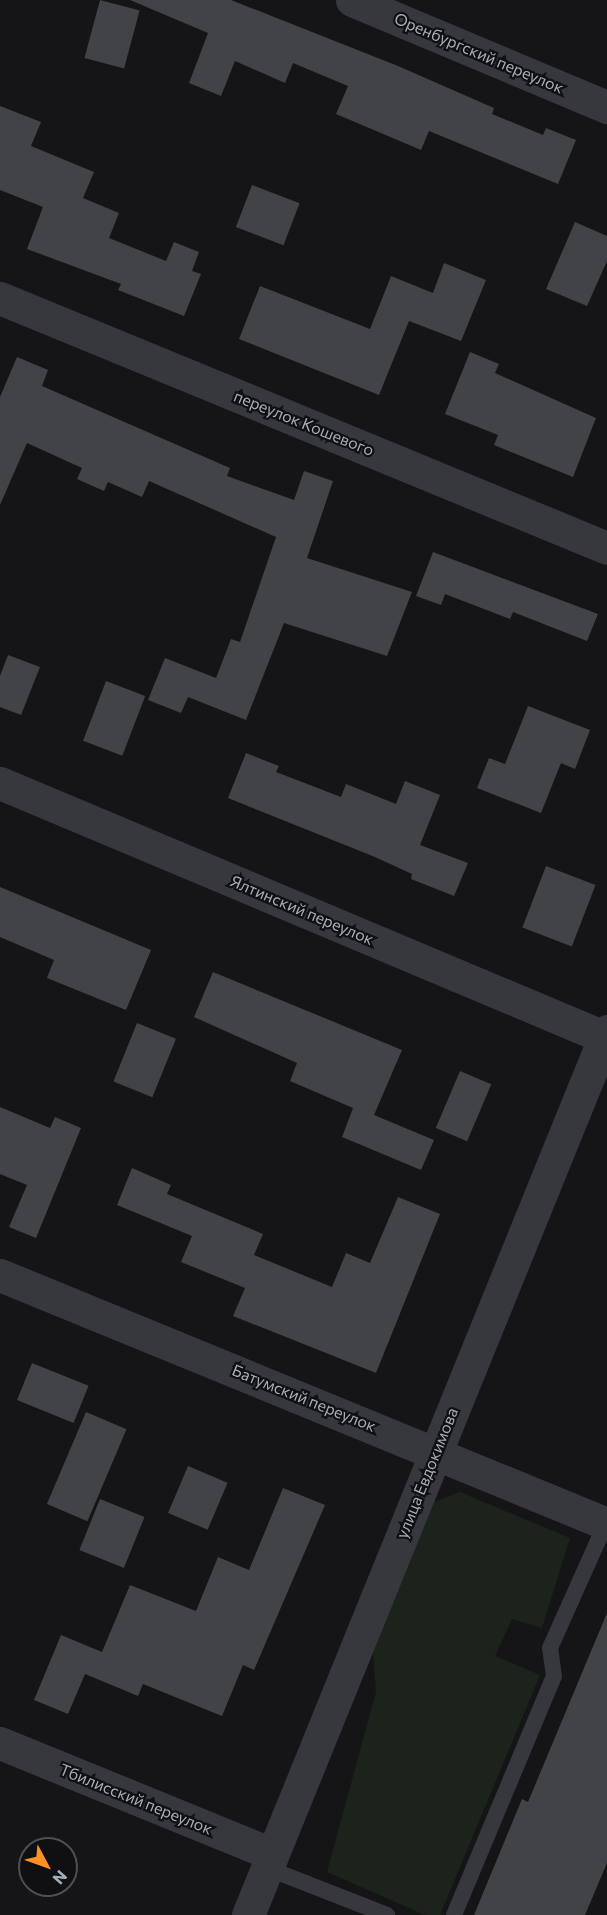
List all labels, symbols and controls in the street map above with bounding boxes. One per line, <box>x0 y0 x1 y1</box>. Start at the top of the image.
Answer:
street label: Оренбургский переулок <box>391 9 567 97</box>
street label: переулок Кошевого <box>231 386 377 460</box>
street label: Ялтинский переулок <box>227 871 377 949</box>
street label: Батумский переулок <box>229 1360 379 1436</box>
street label: улица Евдокимова <box>392 1405 462 1541</box>
street label: Тбилисский переулок <box>57 1760 215 1838</box>
north arrow <box>18 1837 78 1897</box>
text: N <box>49 1867 72 1889</box>

